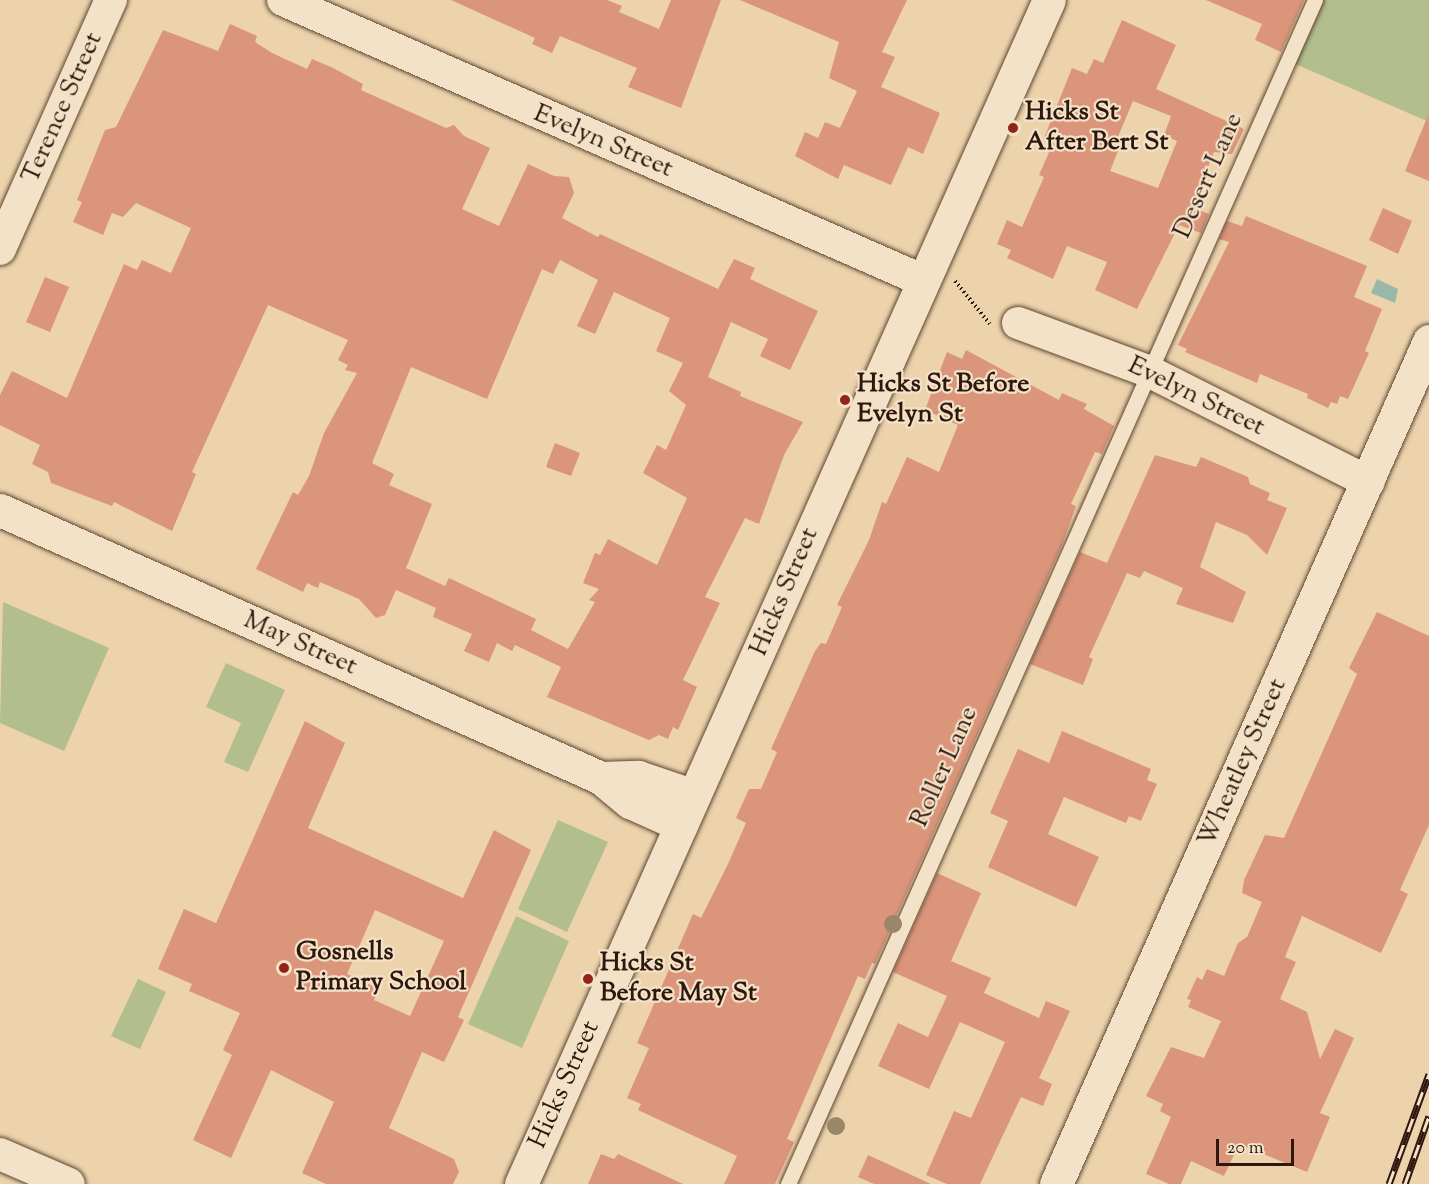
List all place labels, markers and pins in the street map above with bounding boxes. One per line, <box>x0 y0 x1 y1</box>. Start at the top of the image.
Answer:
place label: Hicks St After Bert St <box>1025 97 1168 158</box>
marker: Hicks St After Bert St <box>1006 121 1020 135</box>
place label: Hicks St Before Evelyn St <box>857 369 1029 430</box>
marker: Hicks St Before Evelyn St <box>838 393 852 407</box>
place label: Gosnells Primary School <box>296 937 466 999</box>
place label: Hicks St Before May St <box>600 948 757 1010</box>
marker: Gosnells Primary School <box>277 961 291 975</box>
marker: Hicks St Before May St <box>581 972 595 986</box>

